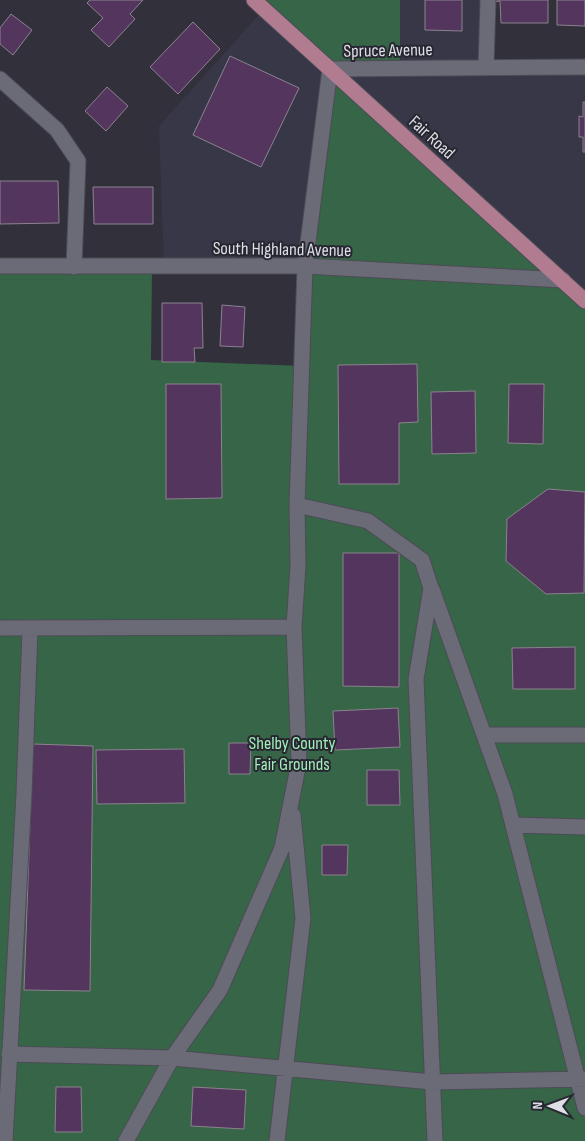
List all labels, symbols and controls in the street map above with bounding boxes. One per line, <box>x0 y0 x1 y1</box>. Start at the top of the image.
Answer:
street label: Spruce Avenue <box>343 39 433 62</box>
street label: Fair Road <box>404 111 459 164</box>
street label: South Highland Avenue <box>213 238 351 261</box>
park label: Shelby County Fair Grounds <box>249 733 336 775</box>
north arrow <box>525 1081 575 1131</box>
text: N <box>529 1102 546 1110</box>

